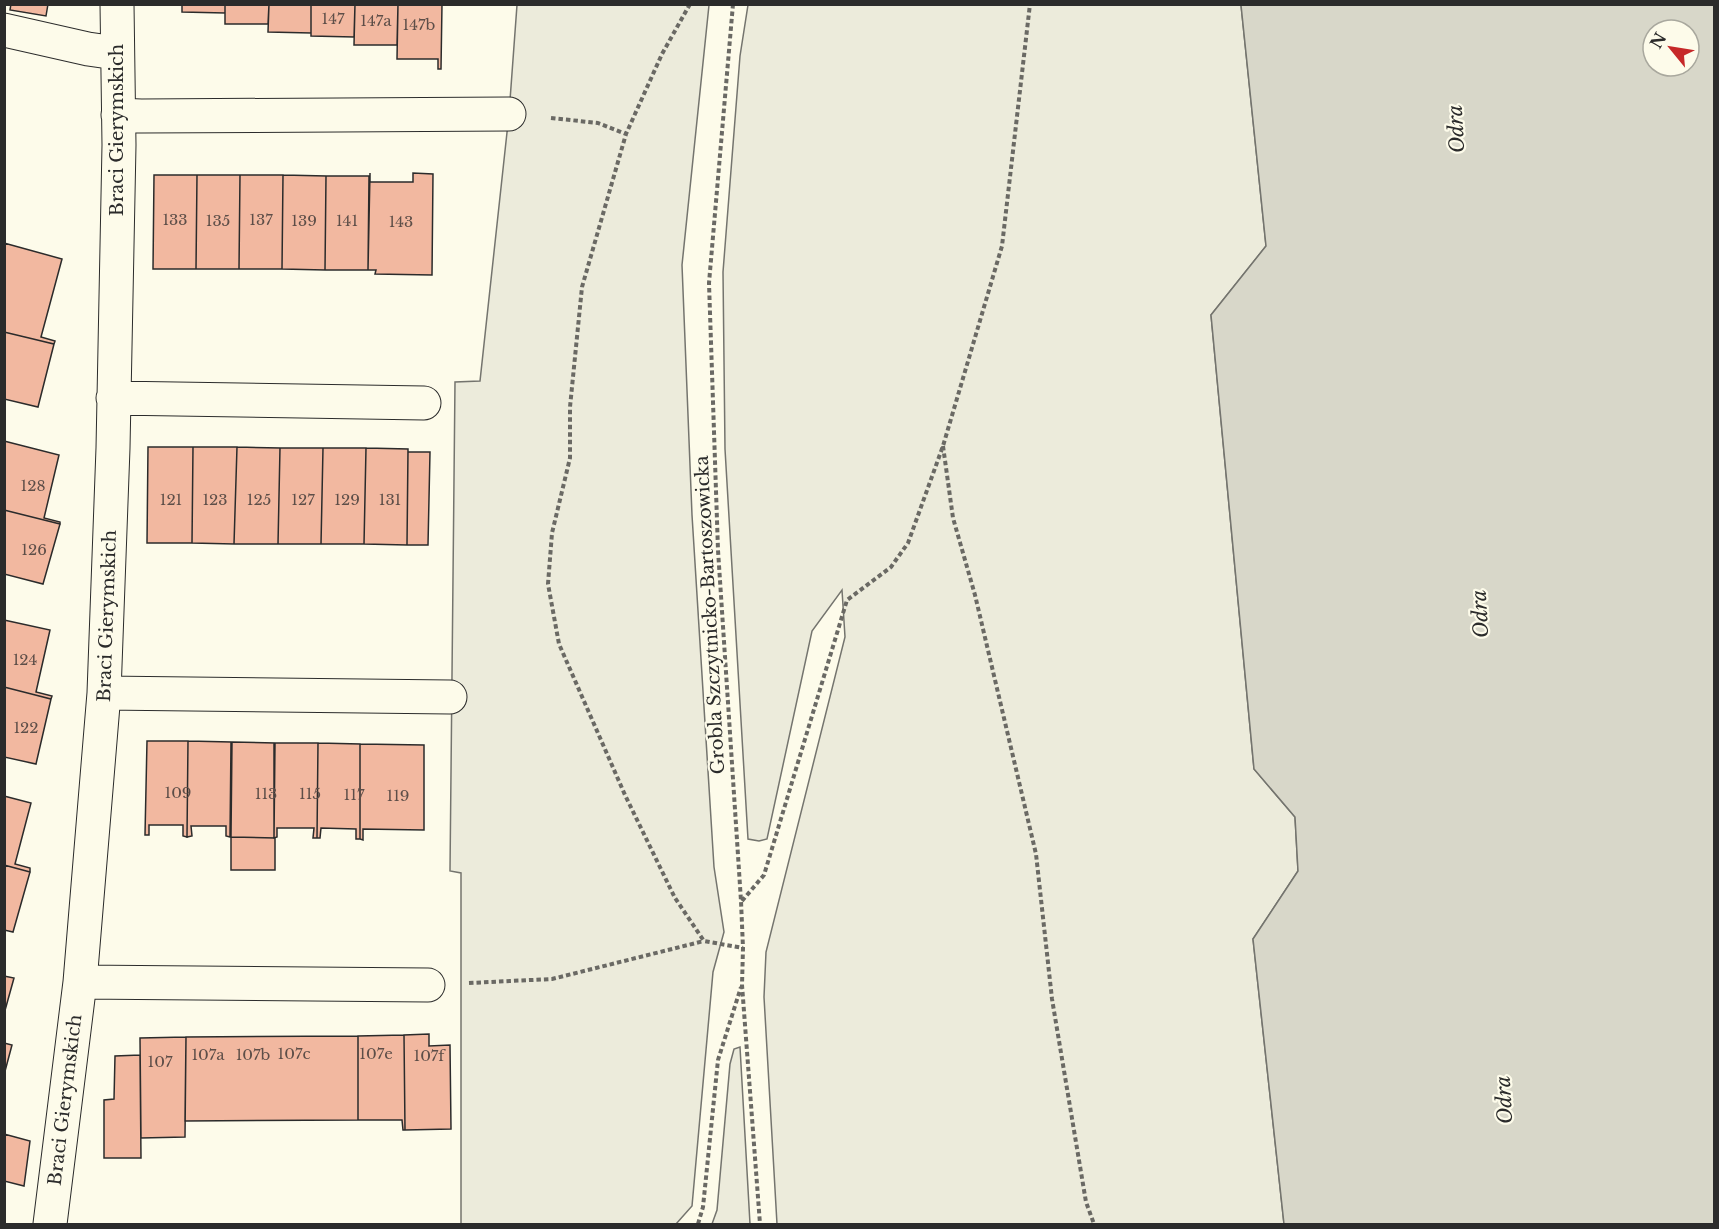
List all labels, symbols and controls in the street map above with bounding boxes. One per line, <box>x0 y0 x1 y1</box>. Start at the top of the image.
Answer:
house number: 147 <box>322 9 345 28</box>
house number: 147a <box>360 11 392 30</box>
house number: 147b <box>403 15 436 34</box>
north arrow <box>1641 18 1701 78</box>
text: N <box>1646 29 1670 52</box>
street label: Braci Gierymskich <box>106 44 128 216</box>
water label: Odra <box>1443 104 1469 154</box>
house number: 133 <box>162 210 188 229</box>
house number: 137 <box>249 210 273 229</box>
house number: 135 <box>206 211 230 230</box>
house number: 139 <box>291 211 317 230</box>
house number: 141 <box>336 211 358 230</box>
house number: 143 <box>389 212 413 231</box>
street label: Grobla Szczytnicko-Bartoszowicka <box>691 455 729 775</box>
house number: 128 <box>20 476 46 495</box>
house number: 121 <box>160 490 182 509</box>
house number: 123 <box>202 490 228 509</box>
house number: 125 <box>247 490 271 509</box>
house number: 127 <box>291 490 315 509</box>
house number: 129 <box>334 490 360 509</box>
house number: 131 <box>379 490 401 509</box>
street label: Braci Gierymskich <box>93 530 121 702</box>
house number: 126 <box>21 540 47 559</box>
water label: Odra <box>1467 589 1493 639</box>
house number: 124 <box>13 650 37 669</box>
house number: 122 <box>13 718 39 737</box>
house number: 109 <box>164 783 192 802</box>
house number: 113 <box>255 784 277 803</box>
house number: 115 <box>299 784 321 803</box>
house number: 117 <box>344 785 365 804</box>
house number: 119 <box>386 786 410 805</box>
street label: Braci Gierymskich <box>44 1013 86 1187</box>
house number: 107c <box>278 1044 310 1063</box>
house number: 107e <box>359 1044 393 1063</box>
house number: 107a <box>191 1045 225 1064</box>
house number: 107b <box>236 1045 271 1064</box>
house number: 107f <box>413 1046 446 1065</box>
house number: 107 <box>148 1052 173 1071</box>
water label: Odra <box>1491 1075 1517 1125</box>

